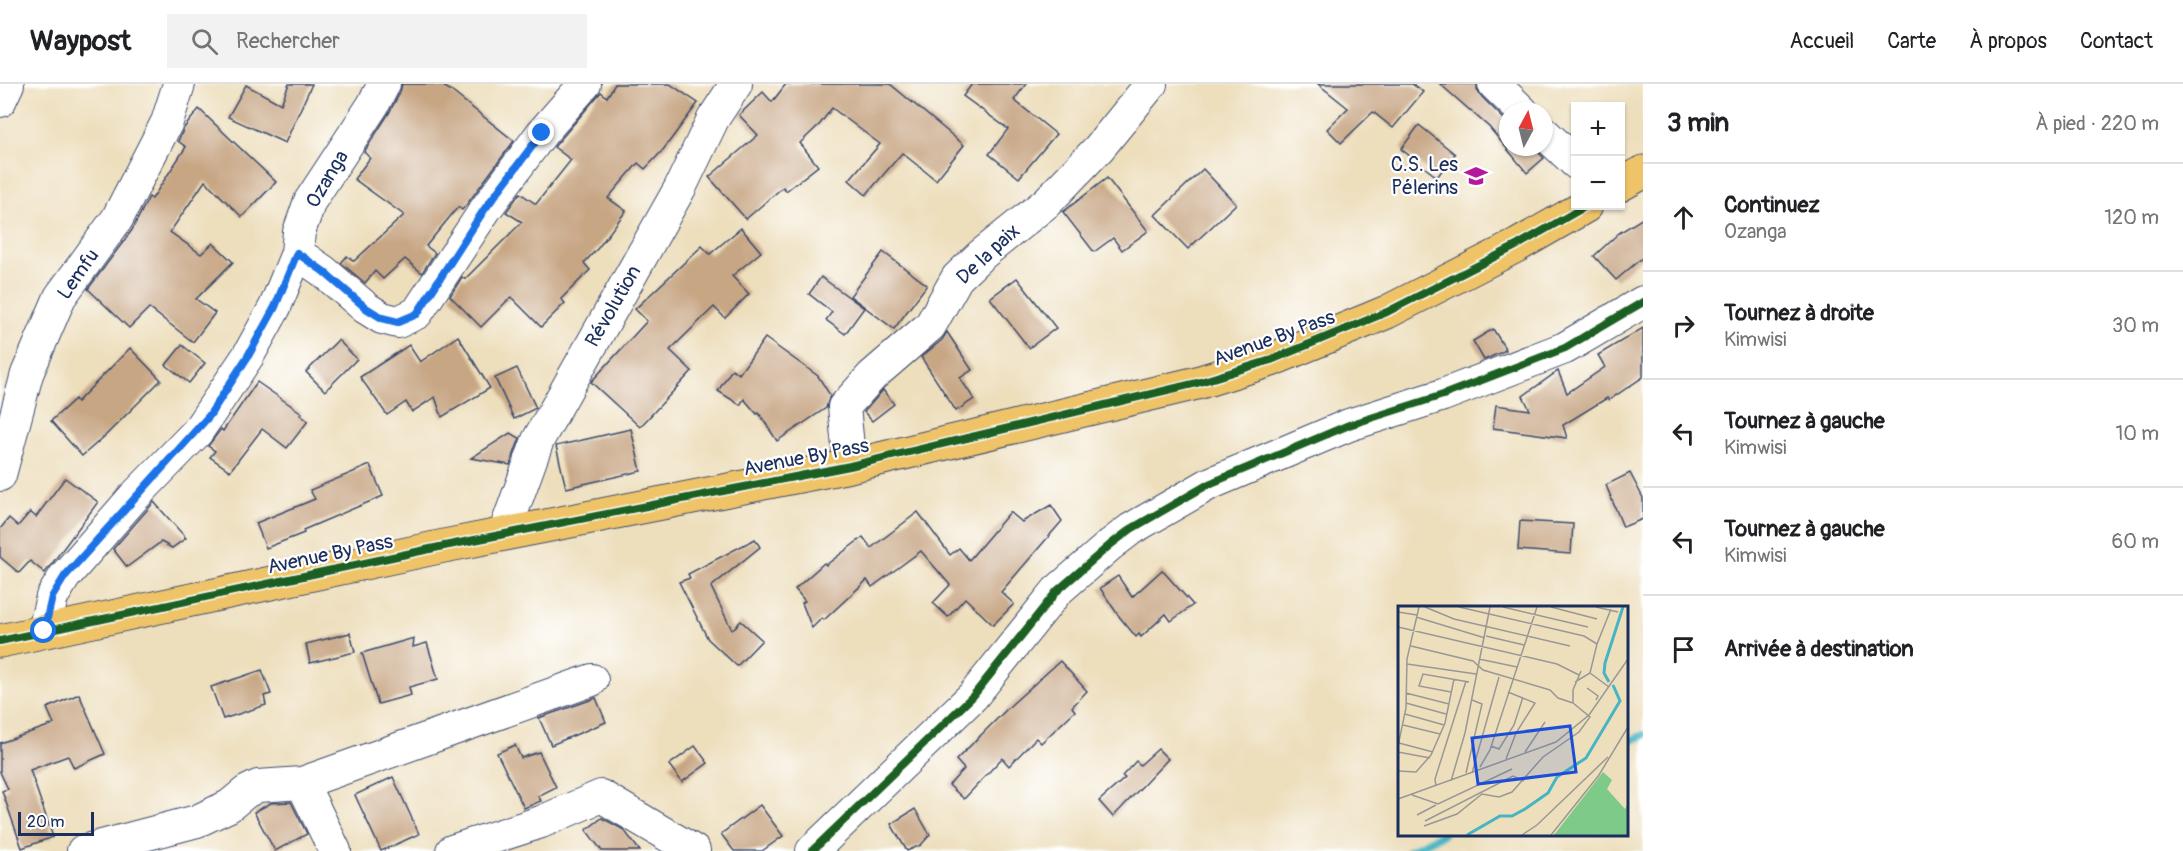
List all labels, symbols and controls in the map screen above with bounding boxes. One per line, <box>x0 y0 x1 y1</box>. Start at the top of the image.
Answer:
search box <box>167 14 587 68</box>
text: Waypost <box>30 24 131 59</box>
icon: search <box>188 25 221 58</box>
text: Rechercher <box>236 27 340 55</box>
text: Accueil <box>1790 28 1854 55</box>
text: Carte <box>1887 28 1936 55</box>
text: À propos <box>1969 28 2047 55</box>
text: Contact <box>2080 28 2153 55</box>
north arrow <box>1499 102 1553 156</box>
map controls <box>1571 102 1625 210</box>
button: + <box>1571 102 1625 156</box>
text: 3 min <box>1667 107 1729 139</box>
text: À pied · 220 m <box>2035 111 2159 136</box>
route end <box>528 119 554 145</box>
street label: Ozanga <box>300 146 354 212</box>
place label: C.S. Les Pélerins <box>1391 152 1458 200</box>
button: − <box>1571 156 1625 210</box>
school or university icon: C.S. Les Pélerins <box>1463 163 1489 189</box>
text: Continuez <box>1724 191 1820 219</box>
icon: ahead <box>1667 201 1700 234</box>
text: 120 m <box>2104 205 2159 230</box>
street label: De la paix <box>951 218 1025 290</box>
text: Ozanga <box>1724 219 1787 244</box>
street label: Lemfu <box>52 244 104 304</box>
street label: Révolution <box>580 261 646 351</box>
text: Tournez à droite <box>1724 299 1874 327</box>
street label: Avenue By Pass <box>1210 304 1338 372</box>
icon: right <box>1667 309 1700 342</box>
text: 30 m <box>2112 313 2159 338</box>
text: Kimwisi <box>1724 327 1786 352</box>
text: Tournez à gauche <box>1724 407 1885 435</box>
icon: left <box>1667 417 1700 450</box>
text: 10 m <box>2115 421 2159 446</box>
street label: Avenue By Pass <box>741 433 871 481</box>
text: Kimwisi <box>1724 435 1786 460</box>
text: Tournez à gauche <box>1724 515 1885 543</box>
icon: left <box>1667 525 1700 558</box>
street label: Avenue By Pass <box>265 529 395 579</box>
text: 60 m <box>2112 529 2159 554</box>
text: Kimwisi <box>1724 543 1786 568</box>
inset map <box>1398 606 1628 836</box>
route start <box>30 617 56 643</box>
icon: arrive <box>1667 633 1700 666</box>
text: Arrivée à destination <box>1724 635 1914 663</box>
scale bar <box>18 809 94 836</box>
text: 20 m <box>27 812 65 832</box>

